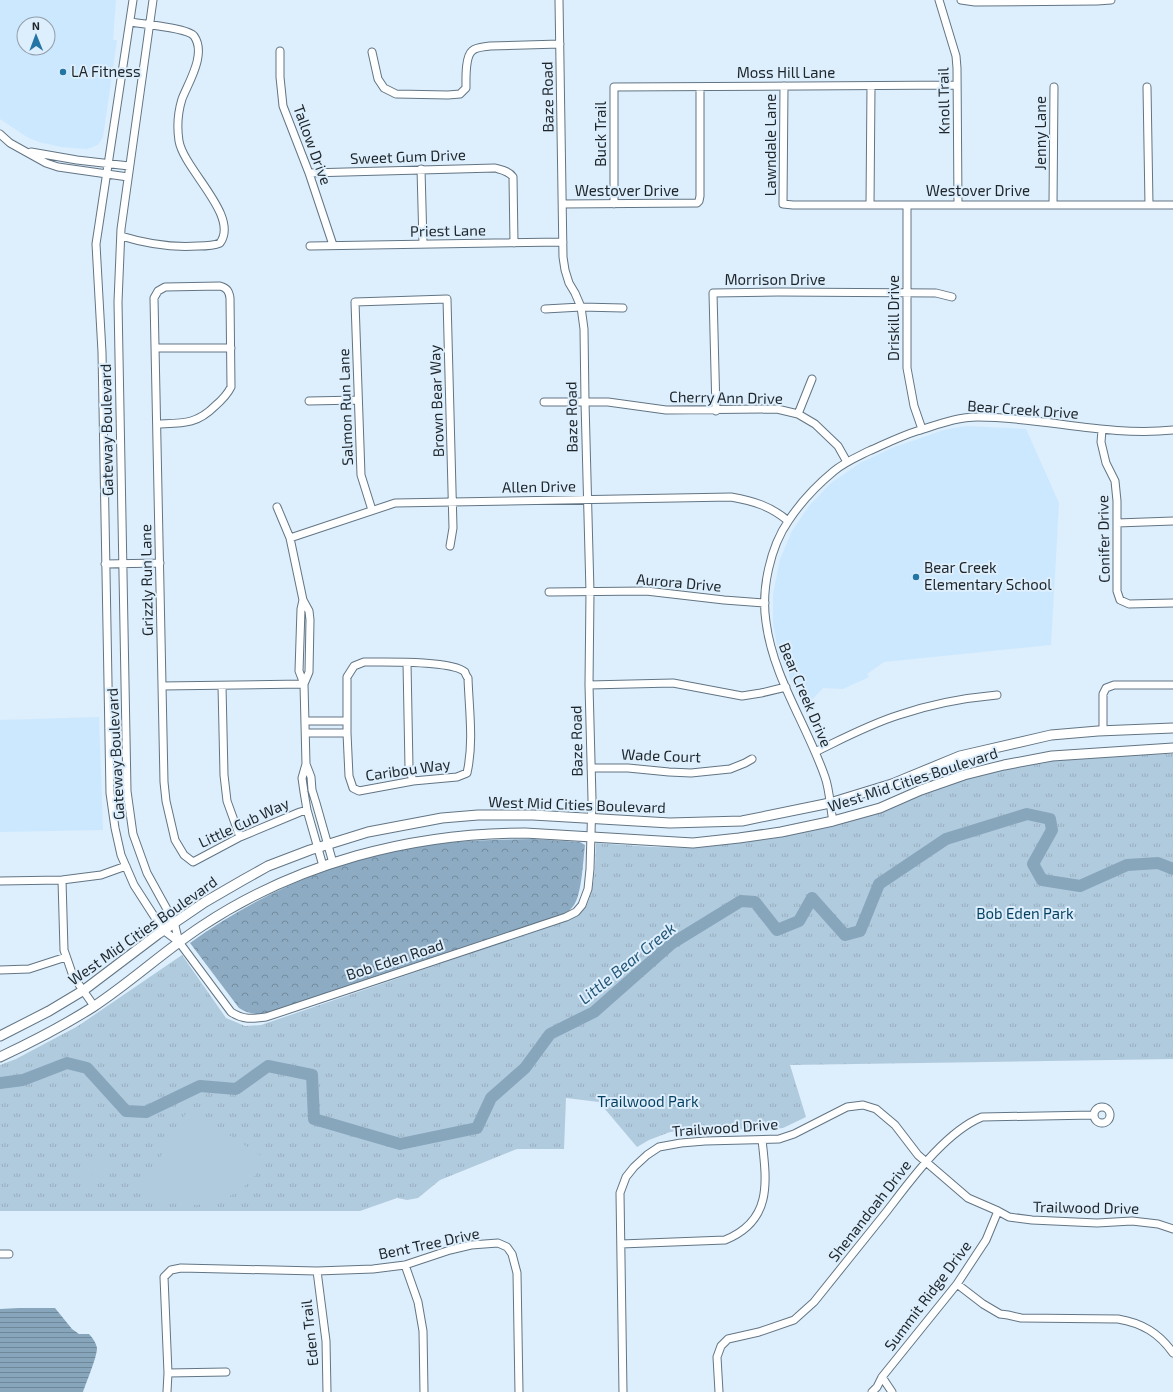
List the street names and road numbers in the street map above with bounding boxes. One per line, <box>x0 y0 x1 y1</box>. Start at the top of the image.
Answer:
street label: Baze Road <box>537 61 557 133</box>
street label: Moss Hill Lane <box>737 63 835 81</box>
street label: Knoll Trail <box>933 67 953 135</box>
street label: Lawndale Lane <box>761 94 779 196</box>
street label: Jenny Lane <box>1031 96 1049 170</box>
street label: Buck Trail <box>591 101 609 167</box>
street label: Tallow Drive <box>290 102 336 187</box>
street label: Sweet Gum Drive <box>350 145 466 167</box>
street label: Westover Drive <box>575 181 679 199</box>
street label: Westover Drive <box>926 181 1030 199</box>
street label: Priest Lane <box>410 220 486 240</box>
street label: Morrison Drive <box>724 270 826 288</box>
street label: Driskill Drive <box>884 275 902 361</box>
street label: Brown Bear Way <box>425 344 447 458</box>
street label: Salmon Run Lane <box>334 348 356 466</box>
street label: Gateway Boulevard <box>96 364 116 496</box>
street label: Baze Road <box>561 381 581 453</box>
street label: Cherry Ann Drive <box>669 387 783 407</box>
street label: Bear Creek Drive <box>967 396 1079 422</box>
street label: Allen Drive <box>502 476 576 496</box>
street label: Conifer Drive <box>1093 495 1113 583</box>
street label: Grizzly Run Lane <box>136 524 156 636</box>
street label: Aurora Drive <box>636 569 722 595</box>
street label: Bear Creek Drive <box>776 640 836 749</box>
street label: Gateway Boulevard <box>103 688 127 821</box>
street label: Baze Road <box>566 705 586 777</box>
street label: West Mid Cities Boulevard <box>825 743 1000 815</box>
street label: Wade Court <box>621 745 701 765</box>
street label: Caribou Way <box>364 754 452 784</box>
street label: West Mid Cities Boulevard <box>488 792 666 816</box>
street label: Little Cub Way <box>195 793 292 851</box>
street label: West Mid Cities Boulevard <box>65 872 220 988</box>
street label: Bob Eden Road <box>344 935 446 983</box>
street label: Trailwood Drive <box>671 1114 779 1140</box>
street label: Shenandoah Drive <box>824 1156 914 1265</box>
street label: Trailwood Drive <box>1033 1197 1139 1217</box>
street label: Bent Tree Drive <box>377 1224 481 1263</box>
street label: Summit Ridge Drive <box>880 1237 974 1354</box>
street label: Eden Trail <box>297 1299 321 1367</box>

